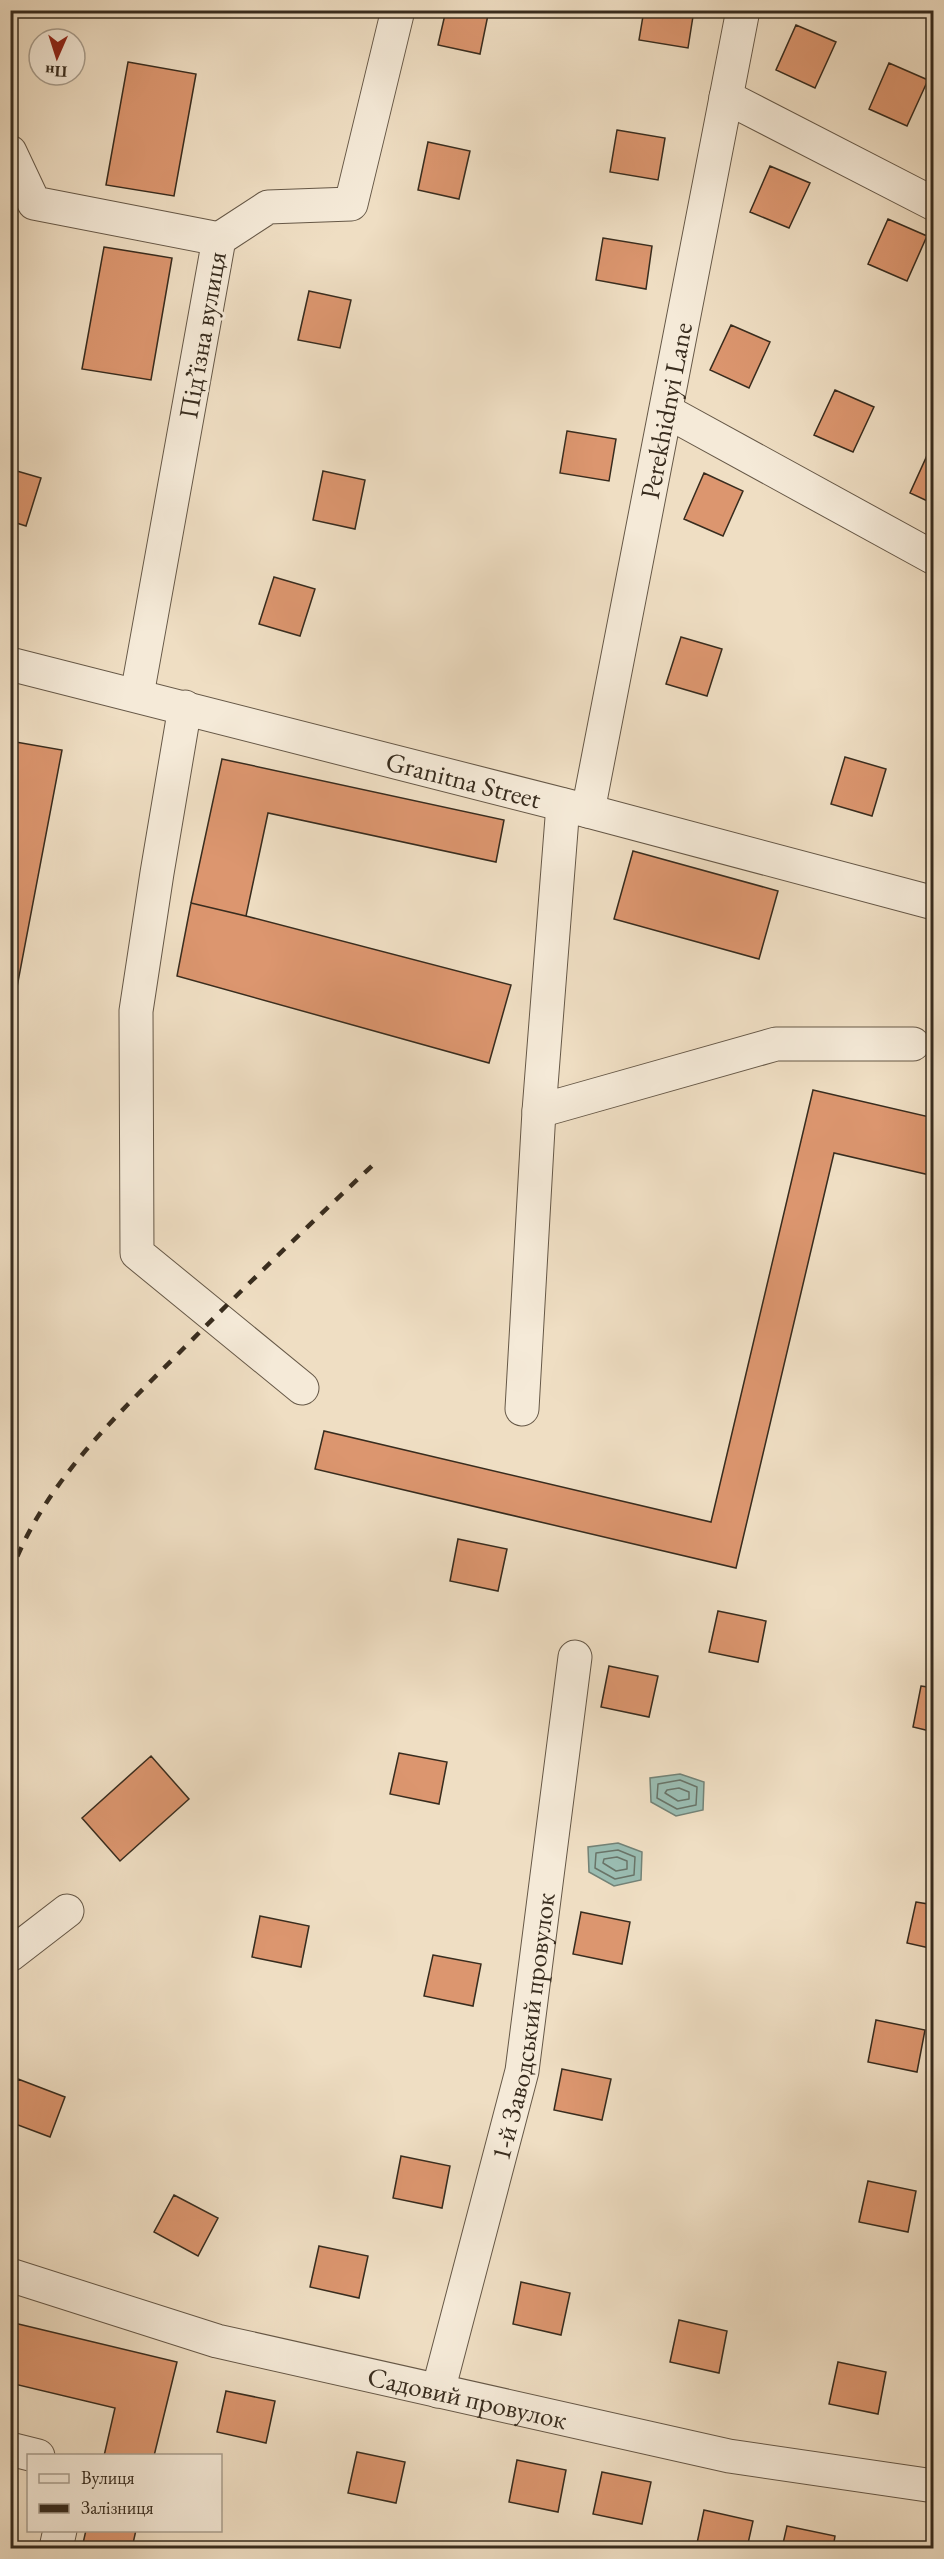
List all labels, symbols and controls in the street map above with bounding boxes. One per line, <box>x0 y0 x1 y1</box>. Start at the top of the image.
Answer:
north arrow <box>27 27 87 87</box>
text: Пн <box>45 60 68 83</box>
street label: Підʼїзна вулиця <box>170 249 234 421</box>
street label: Perekhidnyi Lane <box>631 319 700 502</box>
street label: Granitna Street <box>382 743 545 816</box>
street label: 1-й Заводський провулок <box>482 1890 562 2164</box>
street label: Садовий провулок <box>364 2358 571 2437</box>
legend <box>27 2454 222 2532</box>
text: Вулиця <box>81 2466 134 2489</box>
text: Залізниця <box>81 2496 154 2519</box>

